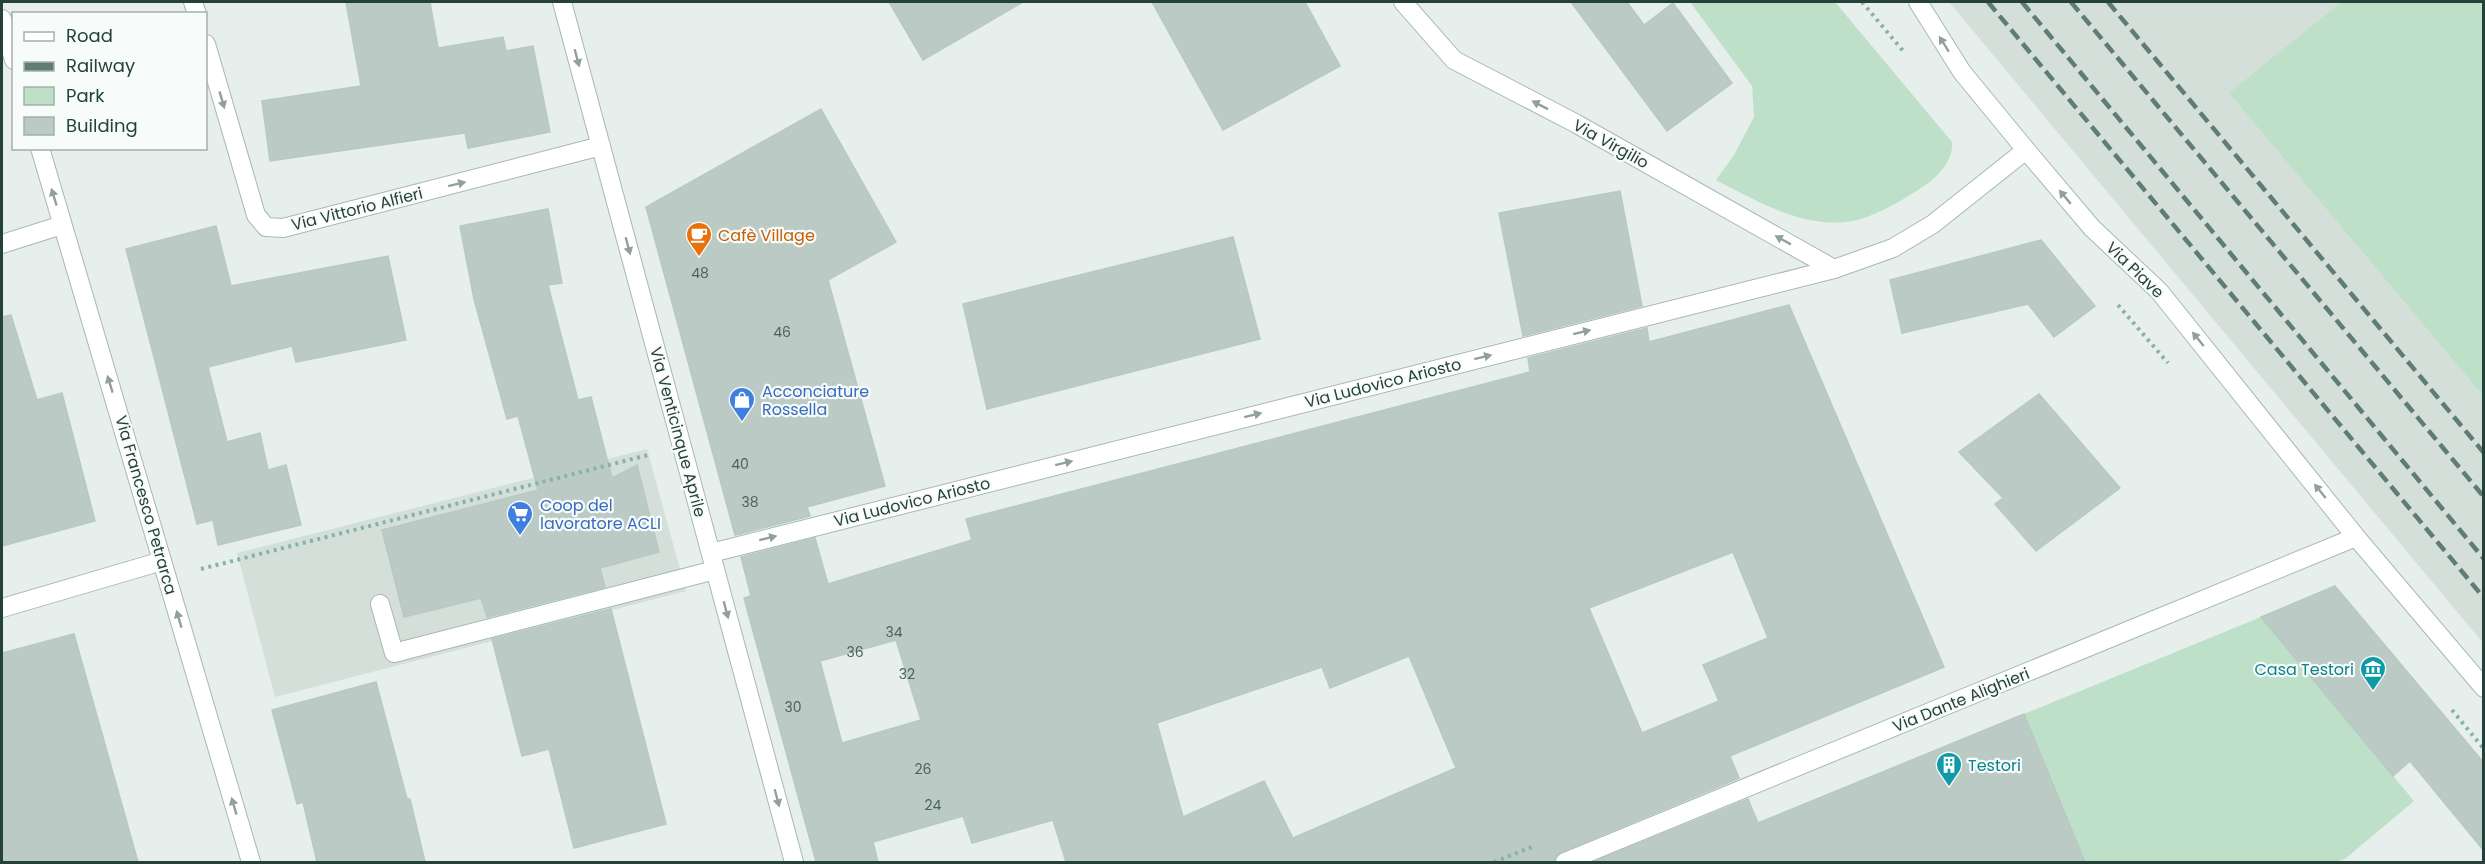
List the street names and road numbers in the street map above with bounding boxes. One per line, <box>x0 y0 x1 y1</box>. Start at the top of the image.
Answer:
street label: Via Virgilio <box>1569 114 1653 174</box>
street label: Via Vittorio Alfieri <box>289 182 425 236</box>
street label: Via Piave <box>2101 236 2169 304</box>
street label: Via Venticinque Aprile <box>644 344 712 520</box>
street label: Via Ludovico Ariosto <box>1302 352 1464 414</box>
street label: Via Francesco Petrarca <box>109 413 183 597</box>
street label: Via Ludovico Ariosto <box>831 471 993 533</box>
street label: Via Dante Alighieri <box>1889 662 2033 738</box>

